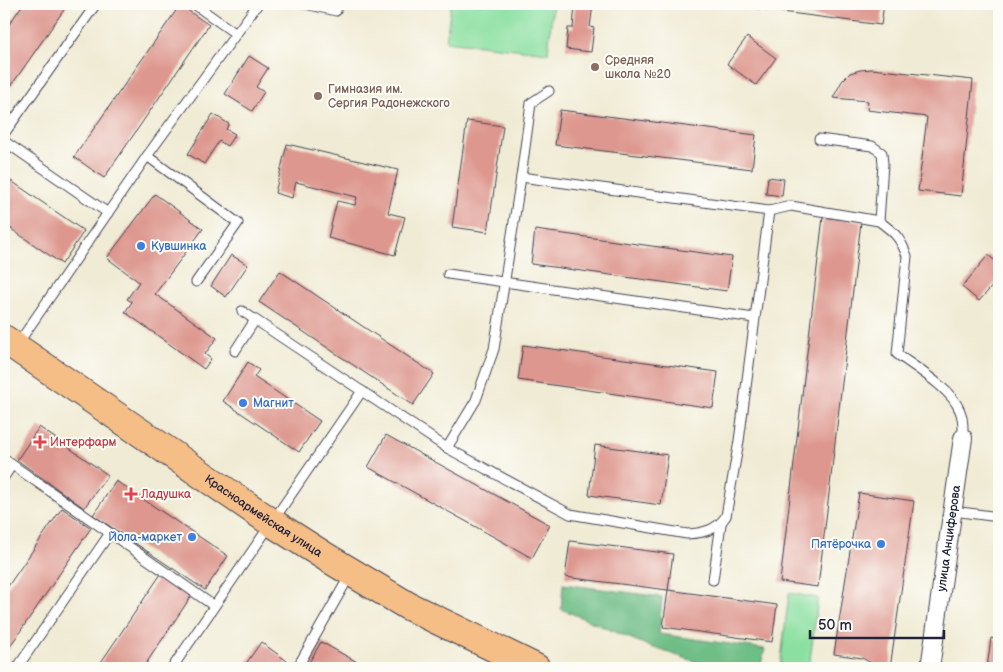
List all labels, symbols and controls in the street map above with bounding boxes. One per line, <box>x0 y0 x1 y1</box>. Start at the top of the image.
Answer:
place label: Средняя школа №20 <box>605 53 671 82</box>
marker: Средняя школа №20 <box>589 61 601 73</box>
place label: Гимназия им. Сергия Радонежского <box>328 82 450 111</box>
marker: Гимназия им. Сергия Радонежского <box>312 90 324 102</box>
place label: Кувшинка <box>151 239 207 254</box>
marker: Кувшинка <box>135 240 147 252</box>
place label: Магнит <box>253 396 294 411</box>
marker: Магнит <box>237 397 249 409</box>
place label: Интерфарм <box>50 435 117 450</box>
marker: Интерфарм <box>34 436 46 448</box>
street label: Красноармейская улица <box>201 472 325 561</box>
street label: улица Анциферова <box>934 484 964 593</box>
place label: Ладушка <box>140 487 191 502</box>
marker: Ладушка <box>125 488 137 500</box>
place label: Йола-маркет <box>108 530 182 545</box>
marker: Йола-маркет <box>186 531 198 543</box>
place label: Пятёрочка <box>811 537 871 552</box>
marker: Пятёрочка <box>875 538 887 550</box>
scale bar <box>810 607 944 639</box>
text: 50 m <box>818 616 852 635</box>

